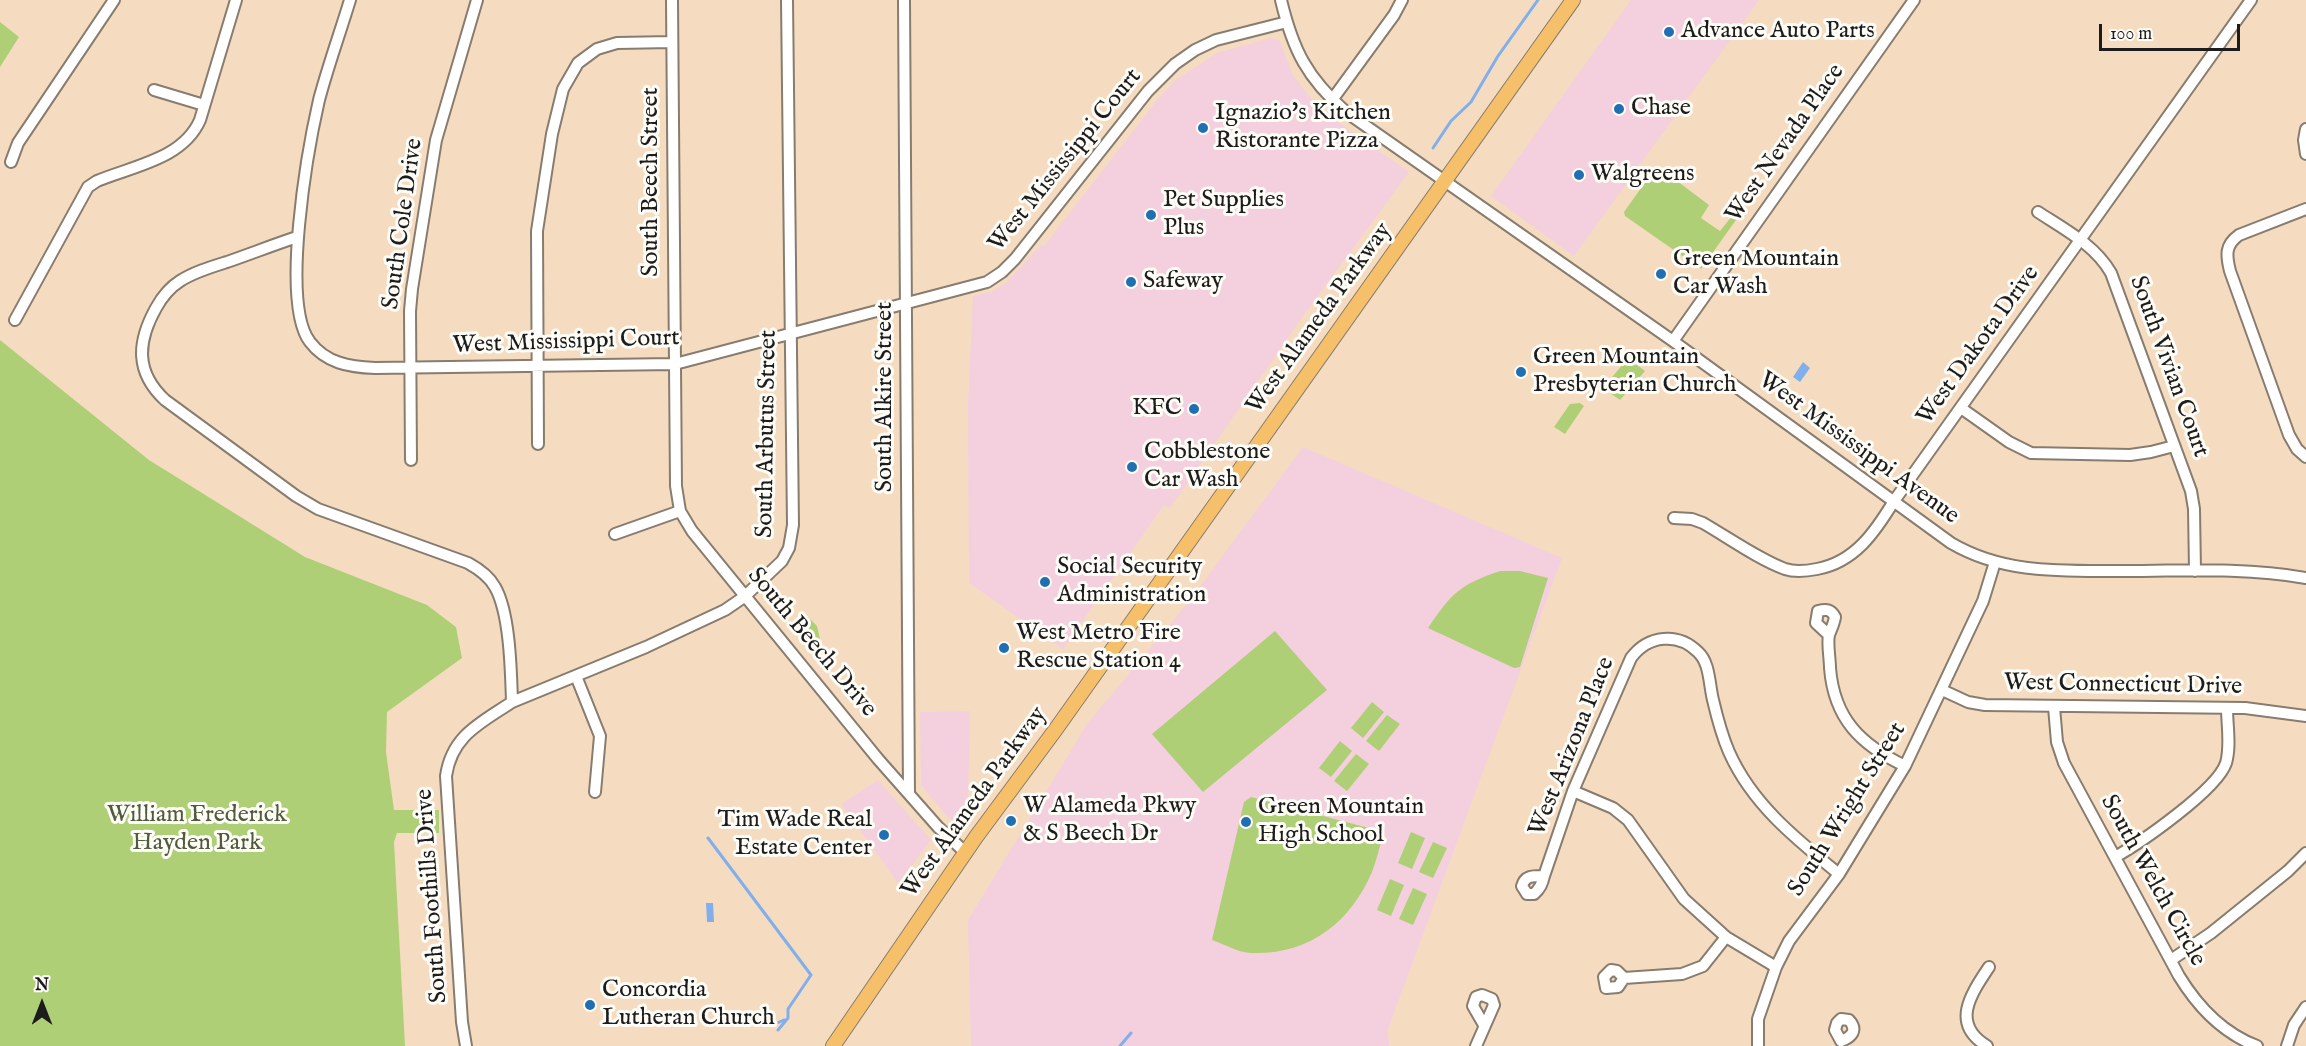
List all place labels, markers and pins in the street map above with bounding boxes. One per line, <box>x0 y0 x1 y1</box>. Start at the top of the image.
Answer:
place label: Advance Auto Parts <box>1681 18 1875 46</box>
marker: Advance Auto Parts <box>1662 25 1676 39</box>
place label: Chase <box>1631 95 1691 123</box>
place label: Ignazio's Kitchen Ristorante Pizza <box>1215 100 1391 156</box>
marker: Chase <box>1612 102 1626 116</box>
marker: Ignazio's Kitchen Ristorante Pizza <box>1196 121 1210 135</box>
place label: Walgreens <box>1591 161 1694 189</box>
marker: Walgreens <box>1572 168 1586 182</box>
place label: Pet Supplies Plus <box>1163 187 1284 243</box>
marker: Pet Supplies Plus <box>1144 208 1158 222</box>
place label: Green Mountain Car Wash <box>1673 246 1839 302</box>
marker: Green Mountain Car Wash <box>1654 267 1668 281</box>
place label: Safeway <box>1143 268 1223 296</box>
marker: Safeway <box>1124 275 1138 289</box>
place label: Green Mountain Presbyterian Church <box>1533 344 1737 400</box>
marker: Green Mountain Presbyterian Church <box>1514 365 1528 379</box>
place label: KFC <box>1132 395 1182 423</box>
marker: KFC <box>1187 402 1201 416</box>
place label: Cobblestone Car Wash <box>1144 439 1270 495</box>
marker: Cobblestone Car Wash <box>1125 460 1139 474</box>
place label: Social Security Administration <box>1057 554 1206 610</box>
marker: Social Security Administration <box>1038 575 1052 589</box>
place label: West Metro Fire Rescue Station 4 <box>1016 620 1181 676</box>
marker: West Metro Fire Rescue Station 4 <box>997 641 1011 655</box>
place label: W Alameda Pkwy & S Beech Dr <box>1023 793 1196 849</box>
place label: Green Mountain High School <box>1258 794 1424 850</box>
place label: Tim Wade Real Estate Center <box>717 807 872 863</box>
marker: W Alameda Pkwy & S Beech Dr <box>1004 814 1018 828</box>
marker: Green Mountain High School <box>1239 815 1253 829</box>
marker: Tim Wade Real Estate Center <box>877 828 891 842</box>
place label: Concordia Lutheran Church <box>602 977 775 1033</box>
marker: Concordia Lutheran Church <box>583 998 597 1012</box>

